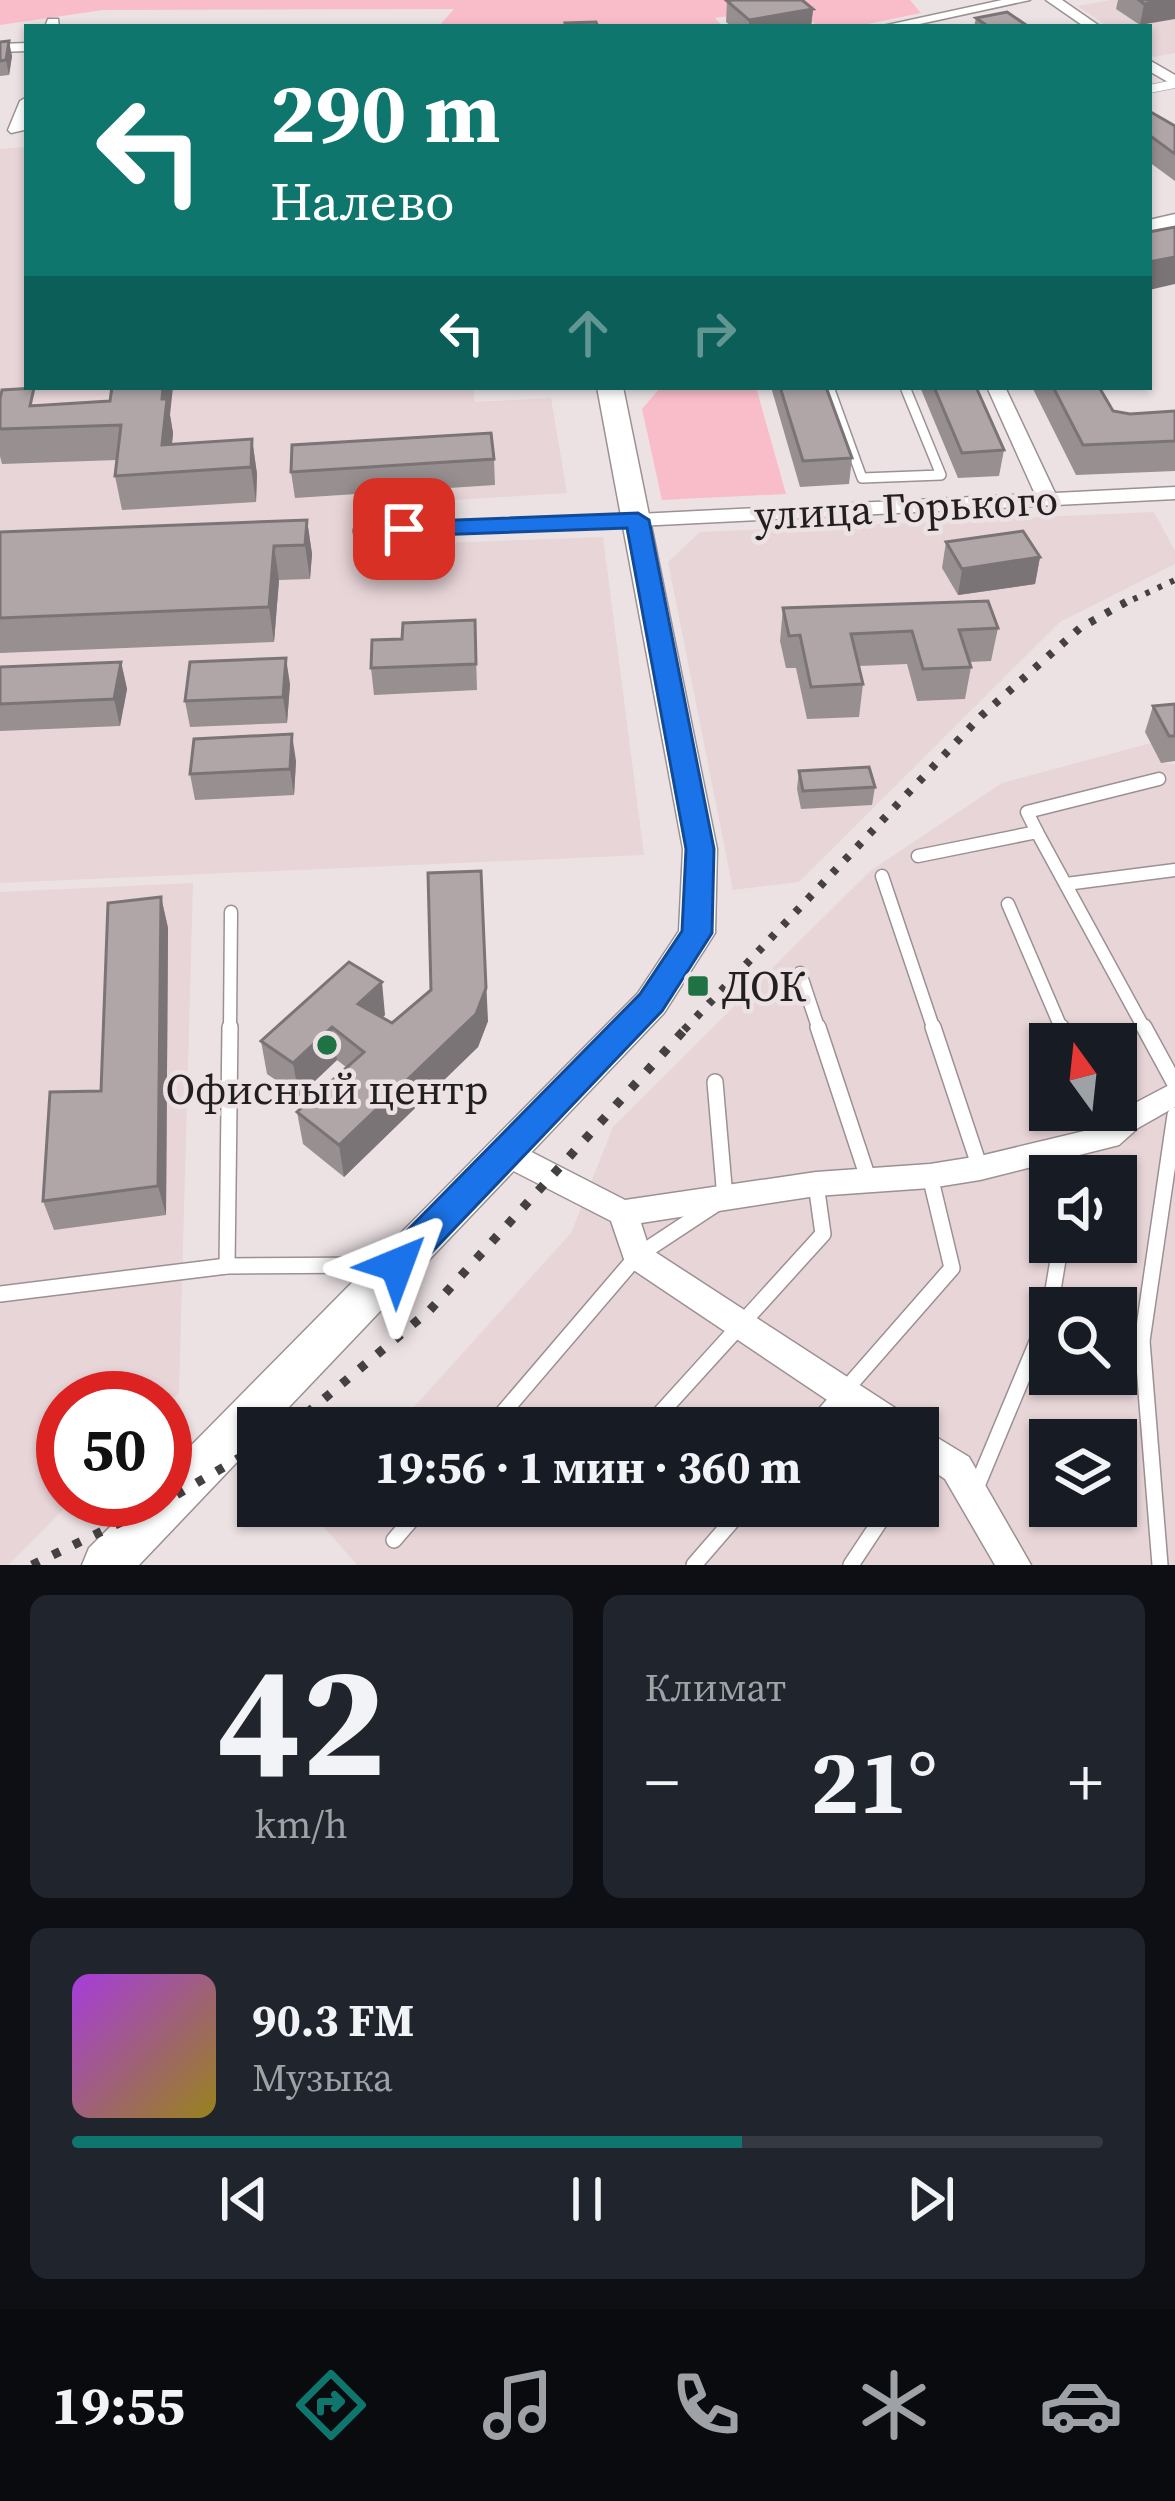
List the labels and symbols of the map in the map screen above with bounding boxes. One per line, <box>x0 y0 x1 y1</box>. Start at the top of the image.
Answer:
street label: улица Горького <box>753 470 1059 544</box>
pin <box>353 478 455 580</box>
place label: ДОК <box>722 957 807 1015</box>
marker: ДОК <box>685 973 711 999</box>
north arrow <box>1029 1023 1137 1131</box>
marker: Офисный центр <box>314 1032 340 1058</box>
place label: Офисный центр <box>165 1060 489 1118</box>
position arrow <box>334 1202 460 1328</box>
speed limit sign: 50 <box>36 1371 192 1527</box>

